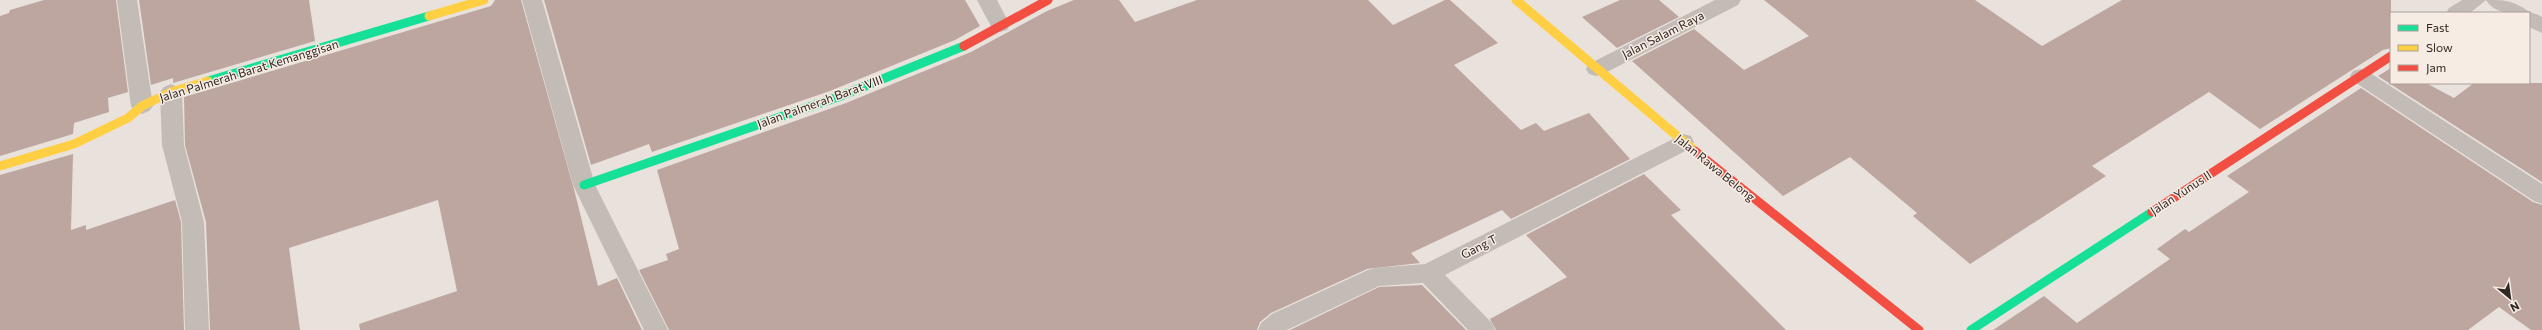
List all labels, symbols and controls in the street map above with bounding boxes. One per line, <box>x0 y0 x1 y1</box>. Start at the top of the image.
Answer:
street label: Jalan Salam Raya <box>1619 7 1706 62</box>
legend <box>2390 12 2530 84</box>
text: Fast <box>2426 20 2449 34</box>
street label: Jalan Palmerah Barat Kemanggisan <box>157 36 340 105</box>
text: Slow <box>2426 40 2453 54</box>
text: Jam <box>2426 60 2446 75</box>
street label: Jalan Palmerah Barat VIII <box>755 72 885 131</box>
street label: Jalan Rawa Belong <box>1672 131 1759 205</box>
street label: Jalan Yunus II <box>2147 167 2214 218</box>
street label: Gang T <box>1458 231 1499 261</box>
north arrow <box>2490 278 2530 318</box>
text: N <box>2508 299 2522 315</box>

